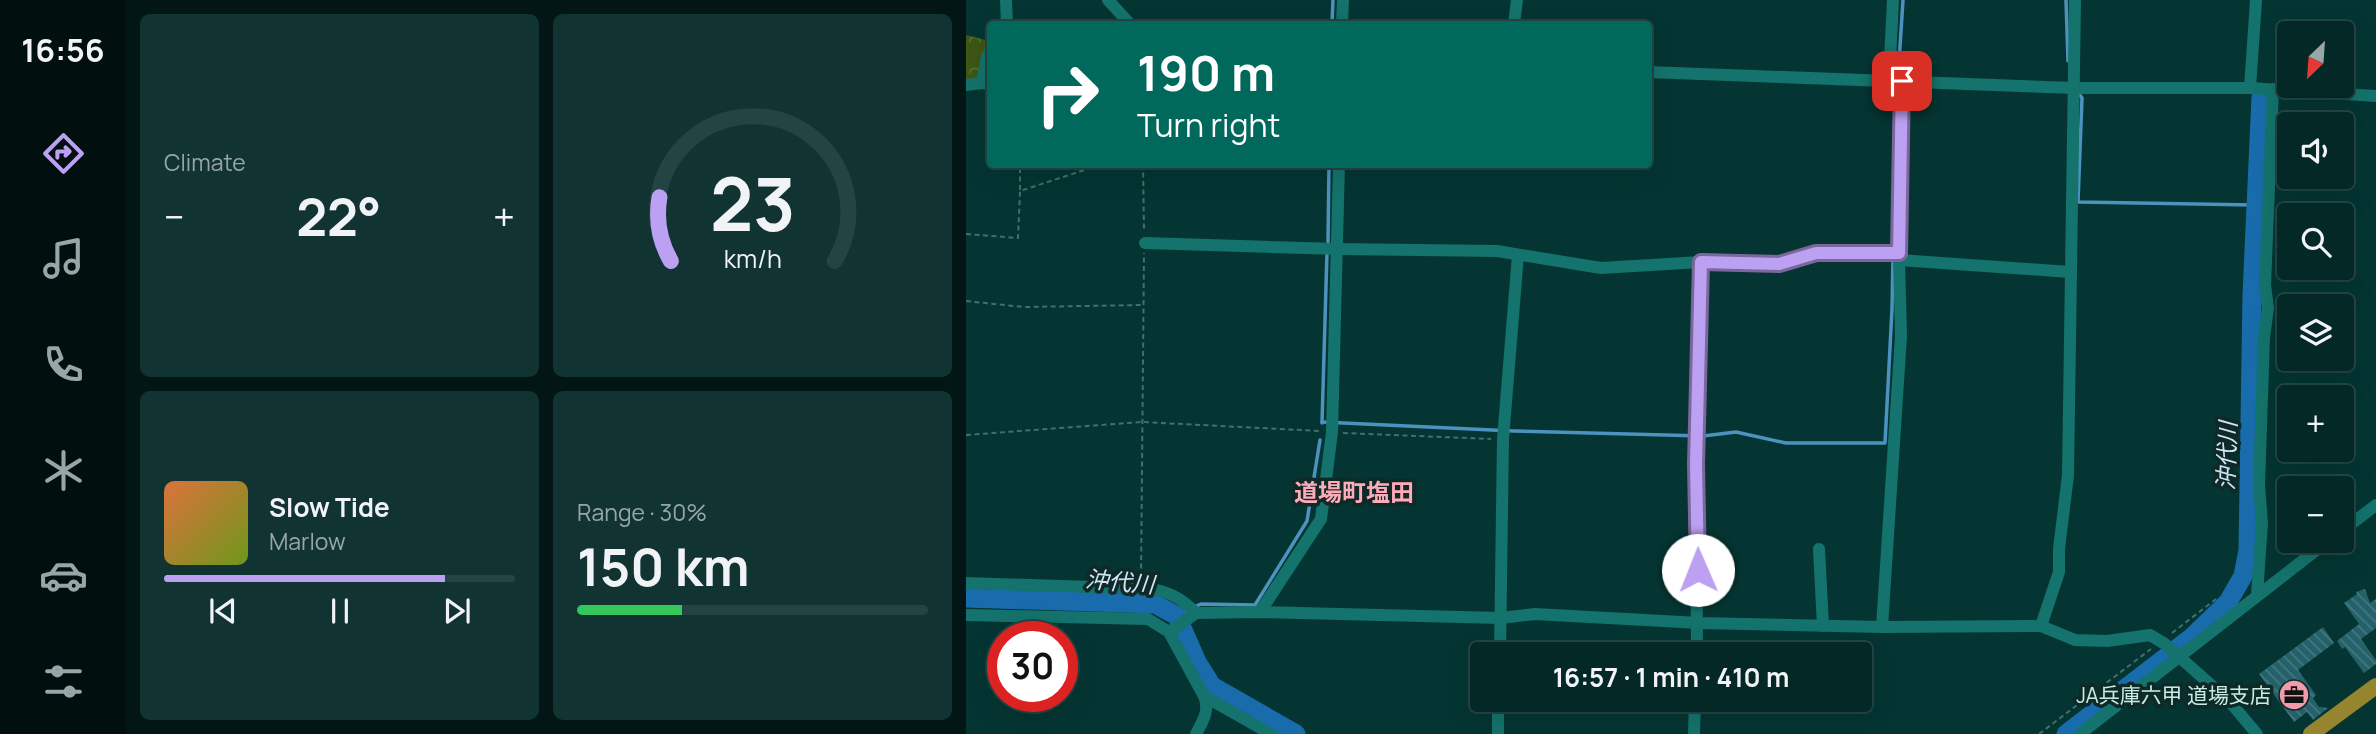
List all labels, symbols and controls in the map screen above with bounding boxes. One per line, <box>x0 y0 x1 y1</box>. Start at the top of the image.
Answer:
north arrow <box>2277 21 2354 98</box>
map controls <box>2277 21 2354 553</box>
text: 16:56 <box>21 28 105 72</box>
text: 190 m <box>1137 39 1275 106</box>
icon: right <box>1022 49 1113 140</box>
pin <box>1872 51 1932 111</box>
icon: arrive <box>1883 62 1921 100</box>
text: Turn right <box>1137 103 1280 147</box>
button: sound <box>2277 112 2354 189</box>
icon: directions <box>39 129 88 178</box>
text: Climate <box>164 146 246 178</box>
text: 23 <box>710 154 795 254</box>
text: 22° <box>296 181 381 252</box>
text: − <box>164 190 185 242</box>
text: + <box>493 190 515 242</box>
button: search <box>2277 203 2354 280</box>
icon: music <box>39 234 88 283</box>
text: km/h <box>723 241 782 276</box>
button: layers <box>2277 294 2354 371</box>
icon: phone <box>39 340 88 389</box>
button: + <box>2277 385 2354 462</box>
water label: 沖代川 <box>2209 418 2243 491</box>
icon: climate <box>39 446 88 495</box>
district label: 道場町塩田 <box>1294 475 1414 508</box>
button: − <box>2277 476 2354 553</box>
text: Slow Tide <box>269 489 390 525</box>
text: Range · 30% <box>577 496 707 528</box>
text: Marlow <box>269 525 346 557</box>
text: 150 km <box>577 531 750 602</box>
position arrow <box>1661 533 1735 607</box>
icon: car <box>39 551 88 600</box>
water label: 沖代川 <box>1084 562 1159 600</box>
icon: previous <box>204 592 242 630</box>
icon: pause <box>321 592 359 630</box>
icon: next <box>438 592 476 630</box>
speed limit sign: 30 <box>987 621 1078 712</box>
icon: filters <box>39 657 88 706</box>
text: 16:57 · 1 min · 410 m <box>1553 659 1789 695</box>
office icon: JA兵庫六甲 道場支店 <box>2277 678 2311 712</box>
place label: JA兵庫六甲 道場支店 <box>2076 681 2271 709</box>

